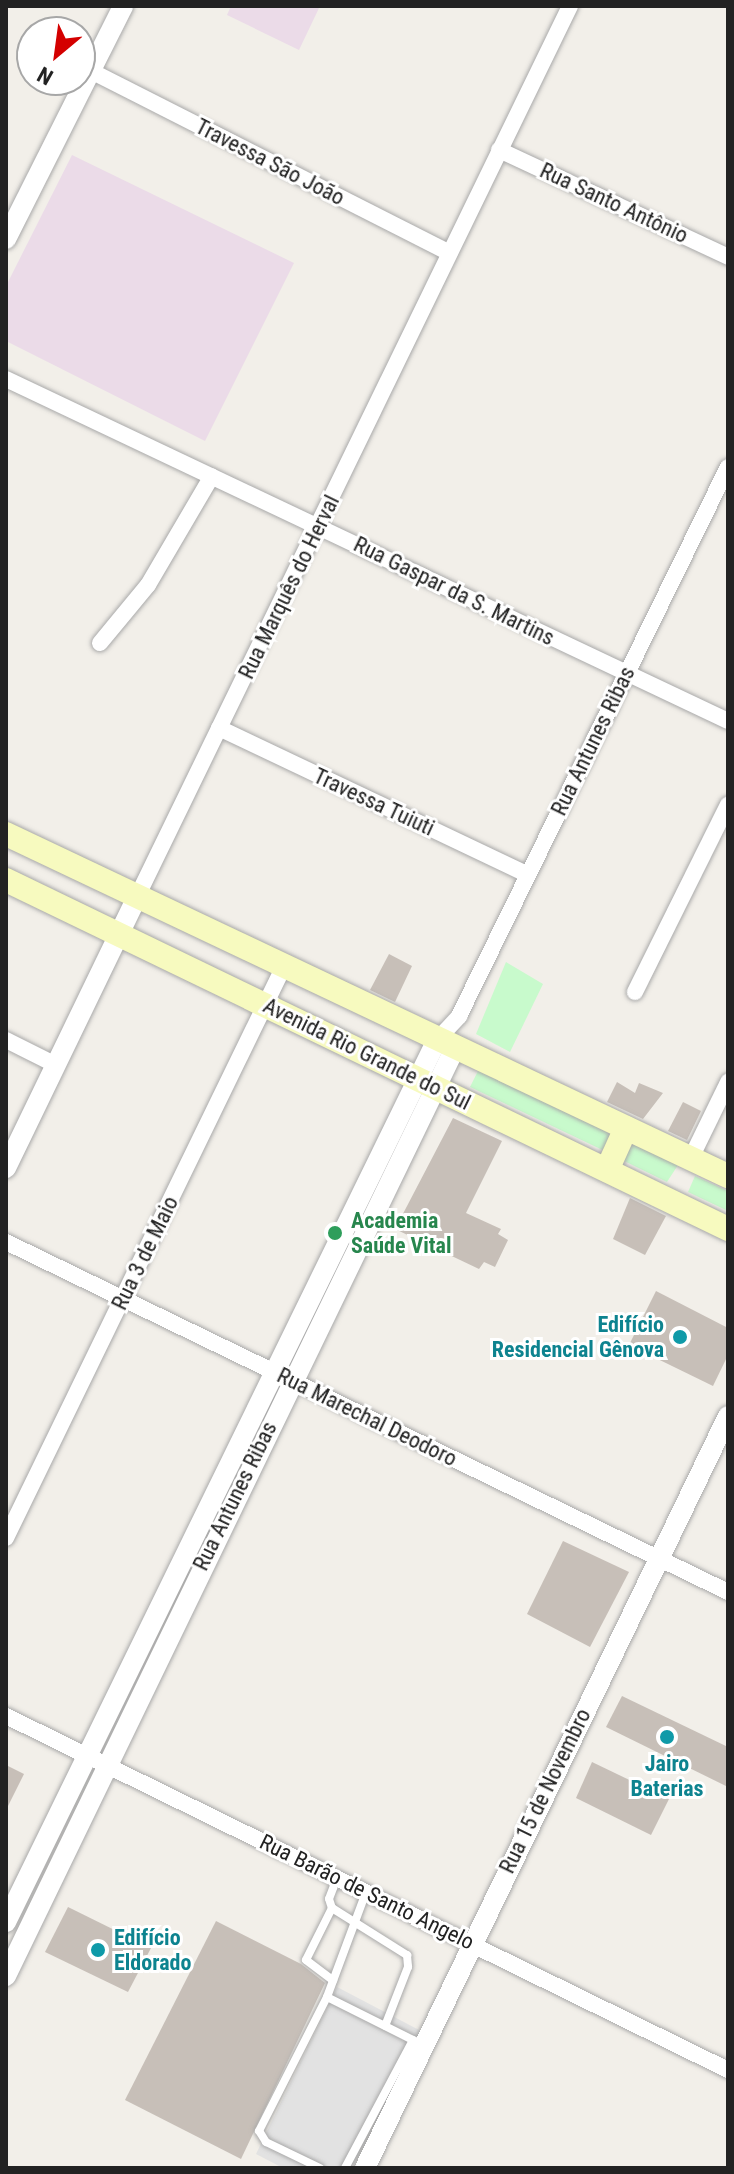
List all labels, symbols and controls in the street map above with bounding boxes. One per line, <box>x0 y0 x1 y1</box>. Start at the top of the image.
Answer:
north arrow <box>16 16 96 96</box>
text: N <box>33 61 57 90</box>
street label: Travessa São João <box>191 113 349 211</box>
street label: Rua Santo Antônio <box>536 157 692 249</box>
street label: Rua Marquês do Herval <box>233 491 345 683</box>
street label: Rua Gaspar da S. Martins <box>349 531 559 651</box>
street label: Rua Antunes Ribas <box>546 662 640 820</box>
street label: Travessa Tuiuti <box>309 762 439 842</box>
street label: Avenida Rio Grande do Sul <box>259 992 475 1116</box>
street label: Rua 3 de Maio <box>106 1192 184 1314</box>
place label: Academia Saúde Vital <box>351 1207 451 1258</box>
marker: Academia Saúde Vital <box>326 1224 344 1242</box>
place label: Edifício Residencial Gênova <box>492 1311 664 1362</box>
marker: Edifício Residencial Gênova <box>671 1328 689 1346</box>
street label: Rua Marechal Deodoro <box>273 1362 461 1472</box>
street label: Rua Antunes Ribas <box>188 1417 282 1575</box>
street label: Rua 15 de Novembro <box>494 1704 596 1878</box>
marker: Jairo Baterias <box>658 1728 676 1746</box>
place label: Jairo Baterias <box>630 1750 704 1802</box>
street label: Rua Barão de Santo Angelo <box>256 1829 478 1955</box>
place label: Edifício Eldorado <box>114 1924 191 1976</box>
marker: Edifício Eldorado <box>89 1941 107 1959</box>

